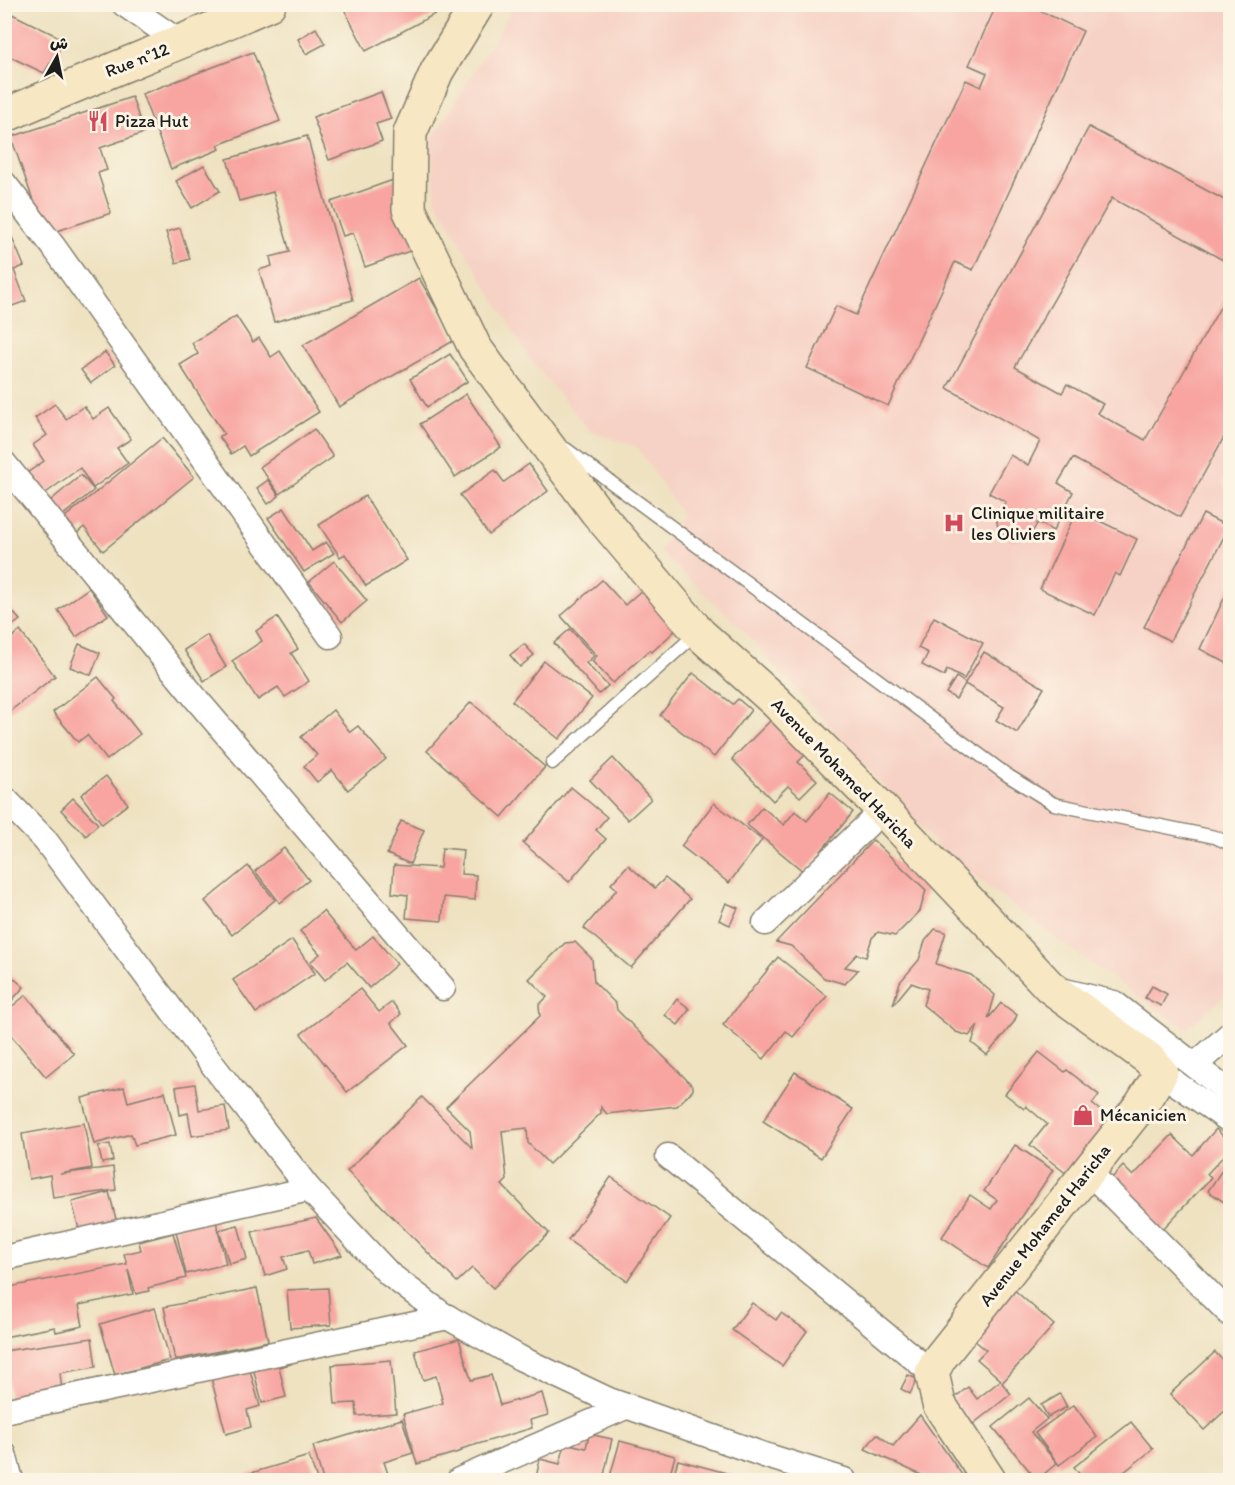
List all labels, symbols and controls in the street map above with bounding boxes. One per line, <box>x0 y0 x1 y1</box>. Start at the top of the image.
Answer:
north arrow <box>27 27 87 87</box>
text: ش <box>49 32 69 53</box>
street label: Rue n°12 <box>102 38 173 82</box>
restaurant icon: Pizza Hut <box>86 109 110 133</box>
place label: Pizza Hut <box>115 110 189 132</box>
place label: Clinique militaire les Oliviers <box>971 502 1104 545</box>
hospital icon: Clinique militaire les Oliviers <box>942 511 966 535</box>
street label: Avenue Mohamed Haricha <box>767 693 922 853</box>
shop icon: Mécanicien <box>1071 1103 1095 1127</box>
place label: Mécanicien <box>1100 1104 1187 1126</box>
street label: Avenue Mohamed Haricha <box>975 1139 1116 1311</box>

